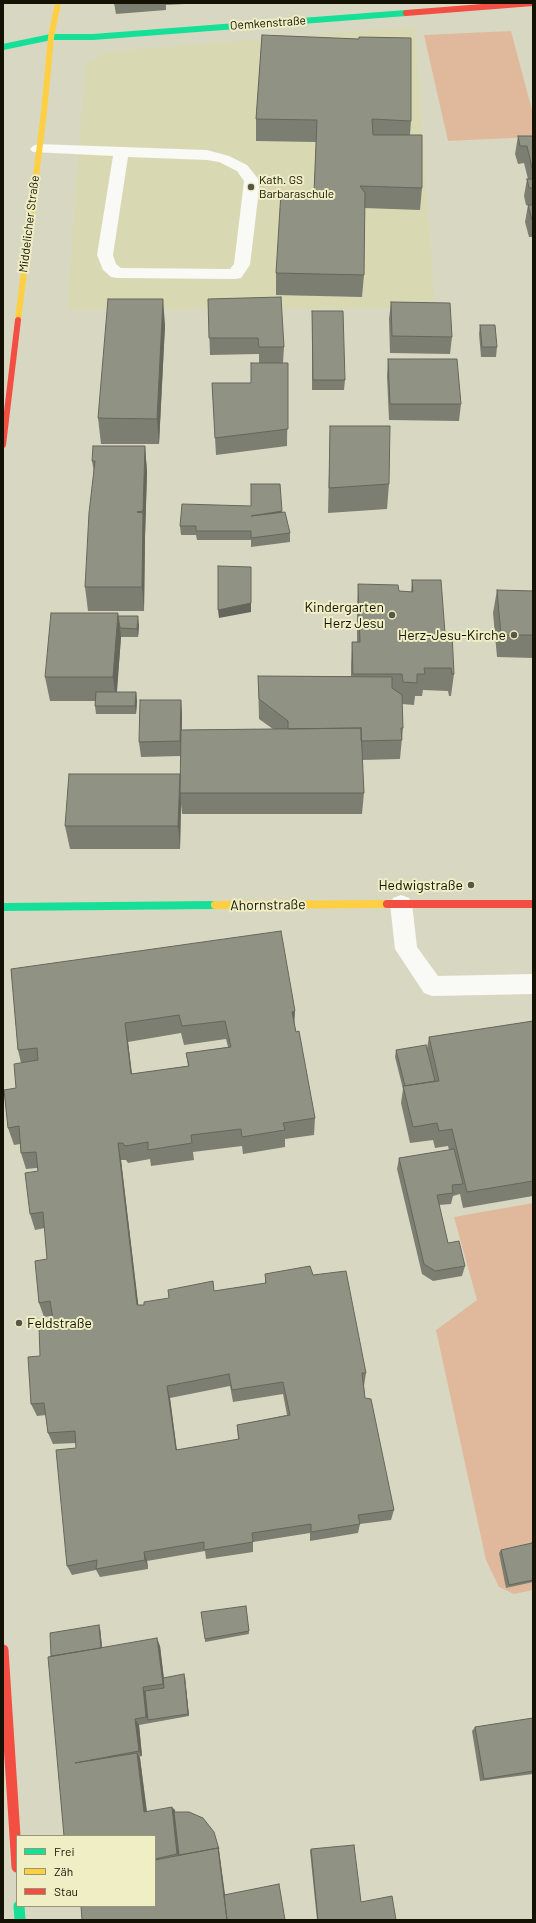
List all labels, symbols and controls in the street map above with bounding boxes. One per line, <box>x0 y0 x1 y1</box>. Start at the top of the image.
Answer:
street label: Oemkenstraße <box>230 13 306 33</box>
place label: Kath. GS Barbaraschule <box>259 173 334 201</box>
street label: Middelicher Straße <box>16 175 42 273</box>
marker: Kath. GS Barbaraschule <box>246 182 256 192</box>
place label: Kindergarten Herz Jesu <box>305 599 384 632</box>
marker: Kindergarten Herz Jesu <box>387 610 397 620</box>
place label: Herz-Jesu-Kirche <box>398 627 506 643</box>
marker: Herz-Jesu-Kirche <box>509 630 519 640</box>
place label: Hedwigstraße <box>378 877 463 893</box>
marker: Hedwigstraße <box>466 880 476 890</box>
street label: Ahornstraße <box>230 896 306 914</box>
place label: Feldstraße <box>27 1315 92 1331</box>
marker: Feldstraße <box>14 1318 24 1328</box>
legend <box>16 1835 156 1907</box>
text: Frei <box>54 1844 74 1858</box>
text: Zäh <box>54 1864 73 1878</box>
text: Stau <box>54 1884 78 1898</box>

